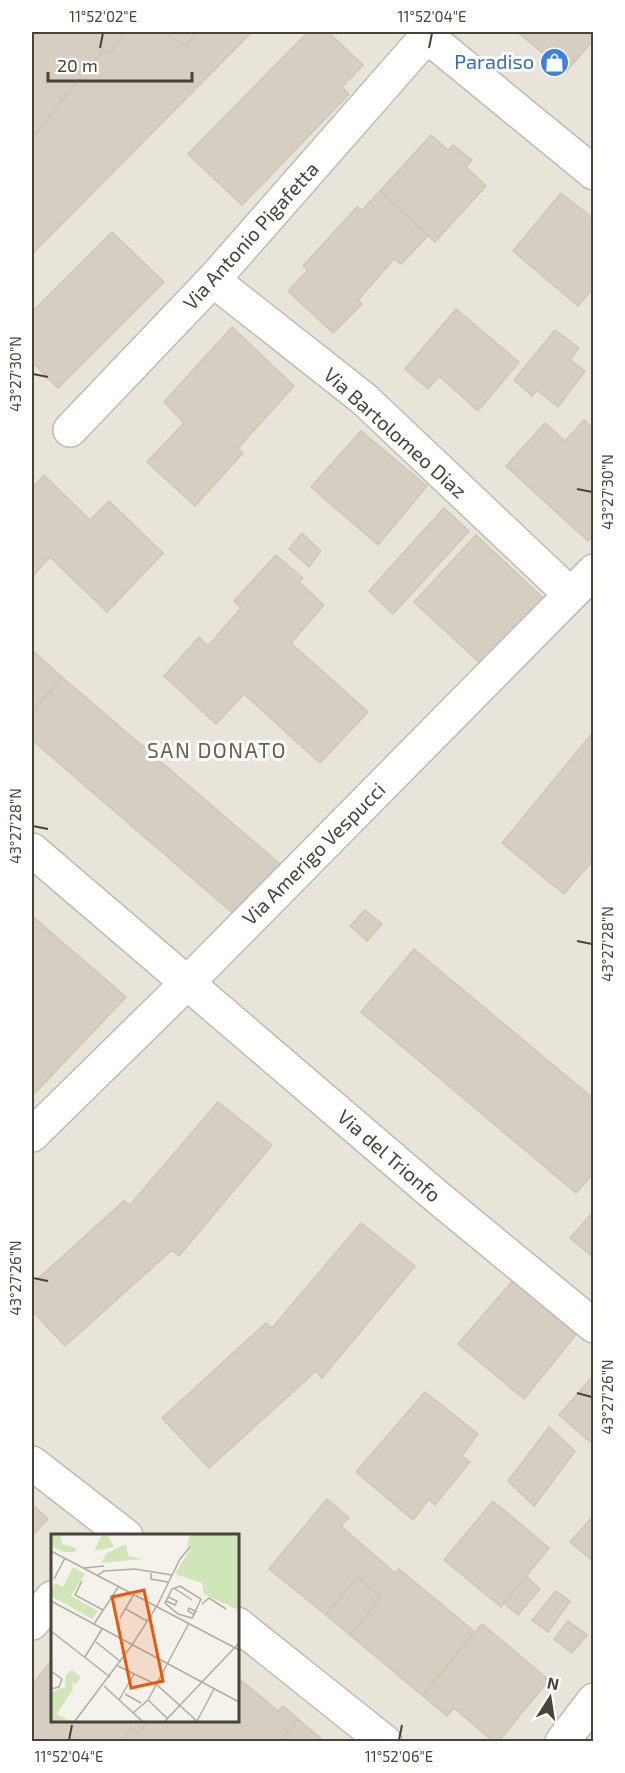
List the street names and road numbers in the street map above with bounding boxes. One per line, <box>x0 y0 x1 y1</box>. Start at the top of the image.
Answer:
street label: Via Antonio Pigafetta <box>178 156 323 314</box>
street label: Via Bartolomeo Diaz <box>319 362 472 503</box>
street label: Via Amerigo Vespucci <box>237 777 390 930</box>
street label: Via del Trionfo <box>333 1104 446 1207</box>

